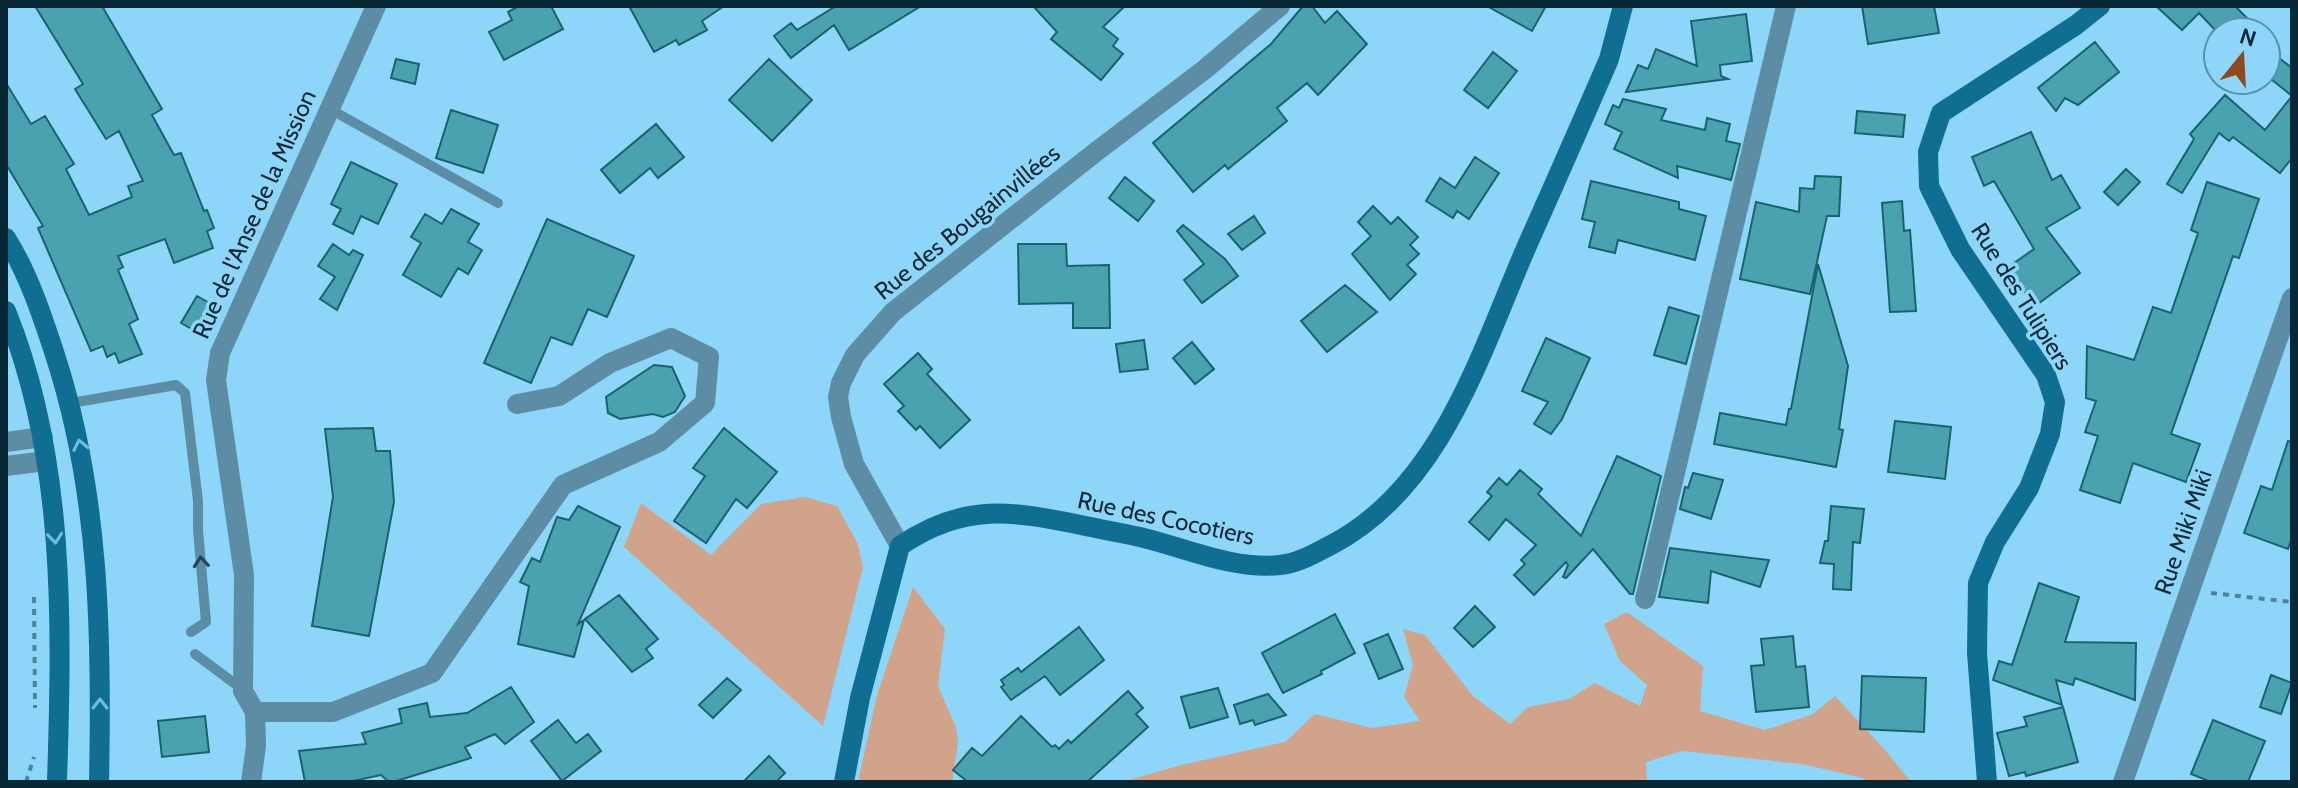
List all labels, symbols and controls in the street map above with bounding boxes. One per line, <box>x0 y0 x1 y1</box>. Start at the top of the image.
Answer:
north arrow <box>2202 16 2282 96</box>
text: N <box>2236 22 2260 53</box>
street label: Rue de l'Anse de la Mission <box>186 85 322 343</box>
street label: Rue des Bougainvillées <box>869 138 1065 306</box>
street label: Rue des Tulipiers <box>1965 217 2079 375</box>
one-way arrow <box>72 439 89 453</box>
street label: Rue Miki Miki <box>2148 466 2218 598</box>
street label: Rue des Cocotiers <box>1075 485 1257 551</box>
one-way arrow <box>46 532 63 545</box>
one-way arrow <box>192 555 209 568</box>
one-way arrow <box>91 697 109 710</box>

